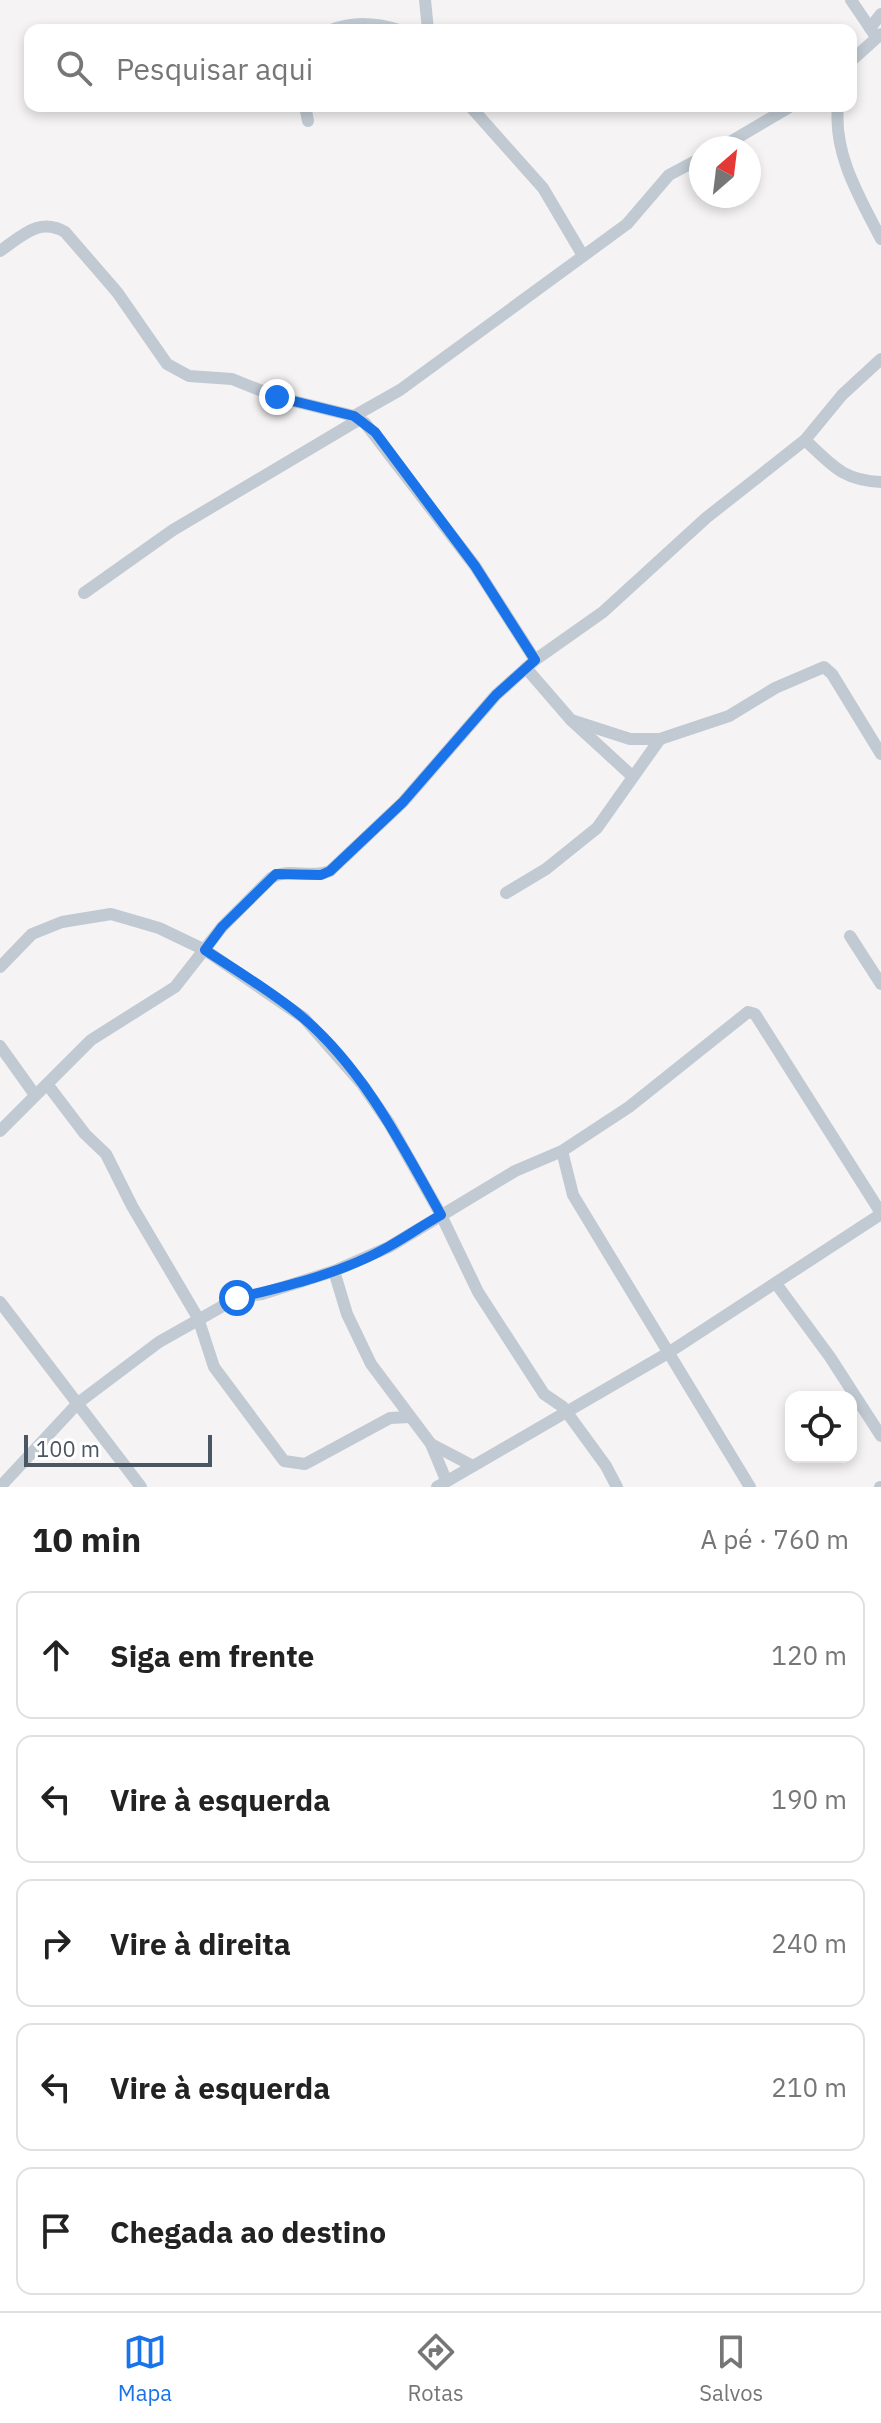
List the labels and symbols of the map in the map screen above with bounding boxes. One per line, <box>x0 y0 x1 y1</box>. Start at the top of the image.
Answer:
north arrow <box>689 136 761 208</box>
route end <box>259 379 295 415</box>
route start <box>219 1280 255 1316</box>
scale bar <box>24 1431 212 1467</box>

